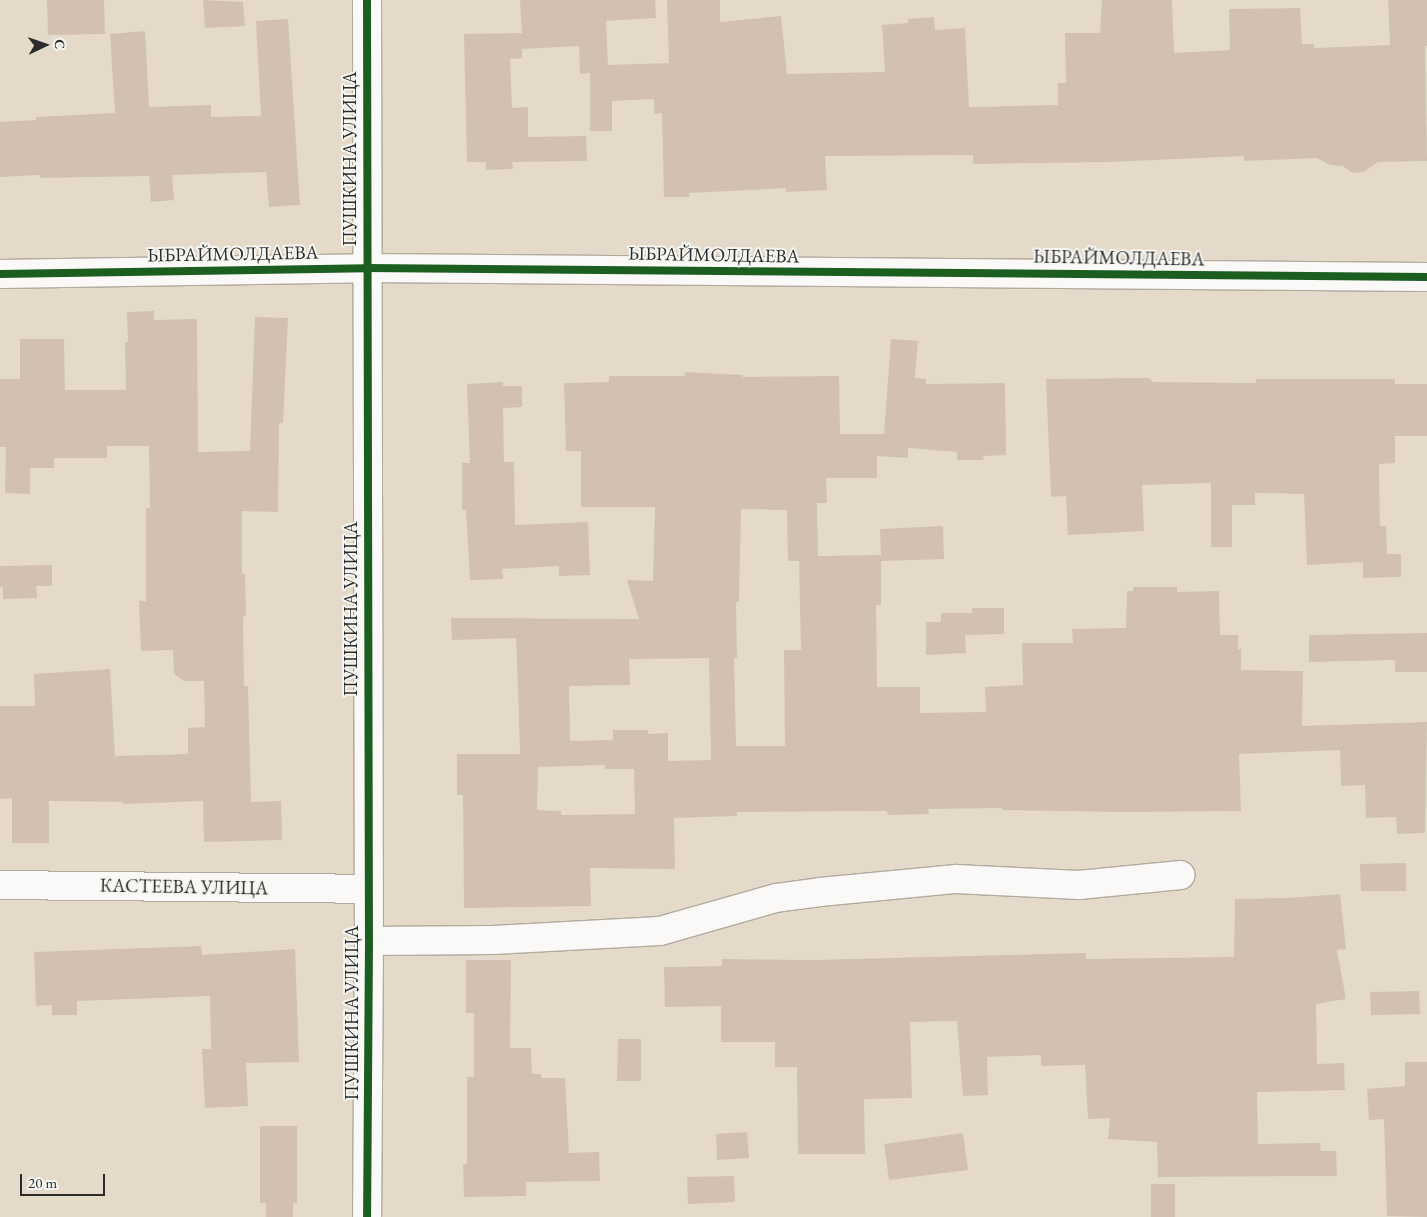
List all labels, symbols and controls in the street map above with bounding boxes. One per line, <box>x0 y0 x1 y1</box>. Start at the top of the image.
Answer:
north arrow <box>20 20 70 70</box>
text: С <box>51 39 69 50</box>
street label: ПУШКИНА УЛИЦА <box>339 71 361 247</box>
street label: ЫБРАЙМОЛДАЕВА <box>147 241 319 267</box>
street label: ЫБРАЙМОЛДАЕВА <box>628 242 800 268</box>
street label: ЫБРАЙМОЛДАЕВА <box>1033 245 1205 271</box>
street label: ПУШКИНА УЛИЦА <box>340 521 362 697</box>
street label: КАСТЕЕВА УЛИЦА <box>100 874 268 900</box>
street label: ПУШКИНА УЛИЦА <box>341 925 363 1101</box>
scale bar <box>22 1164 108 1196</box>
text: 20 m <box>28 1173 57 1192</box>

